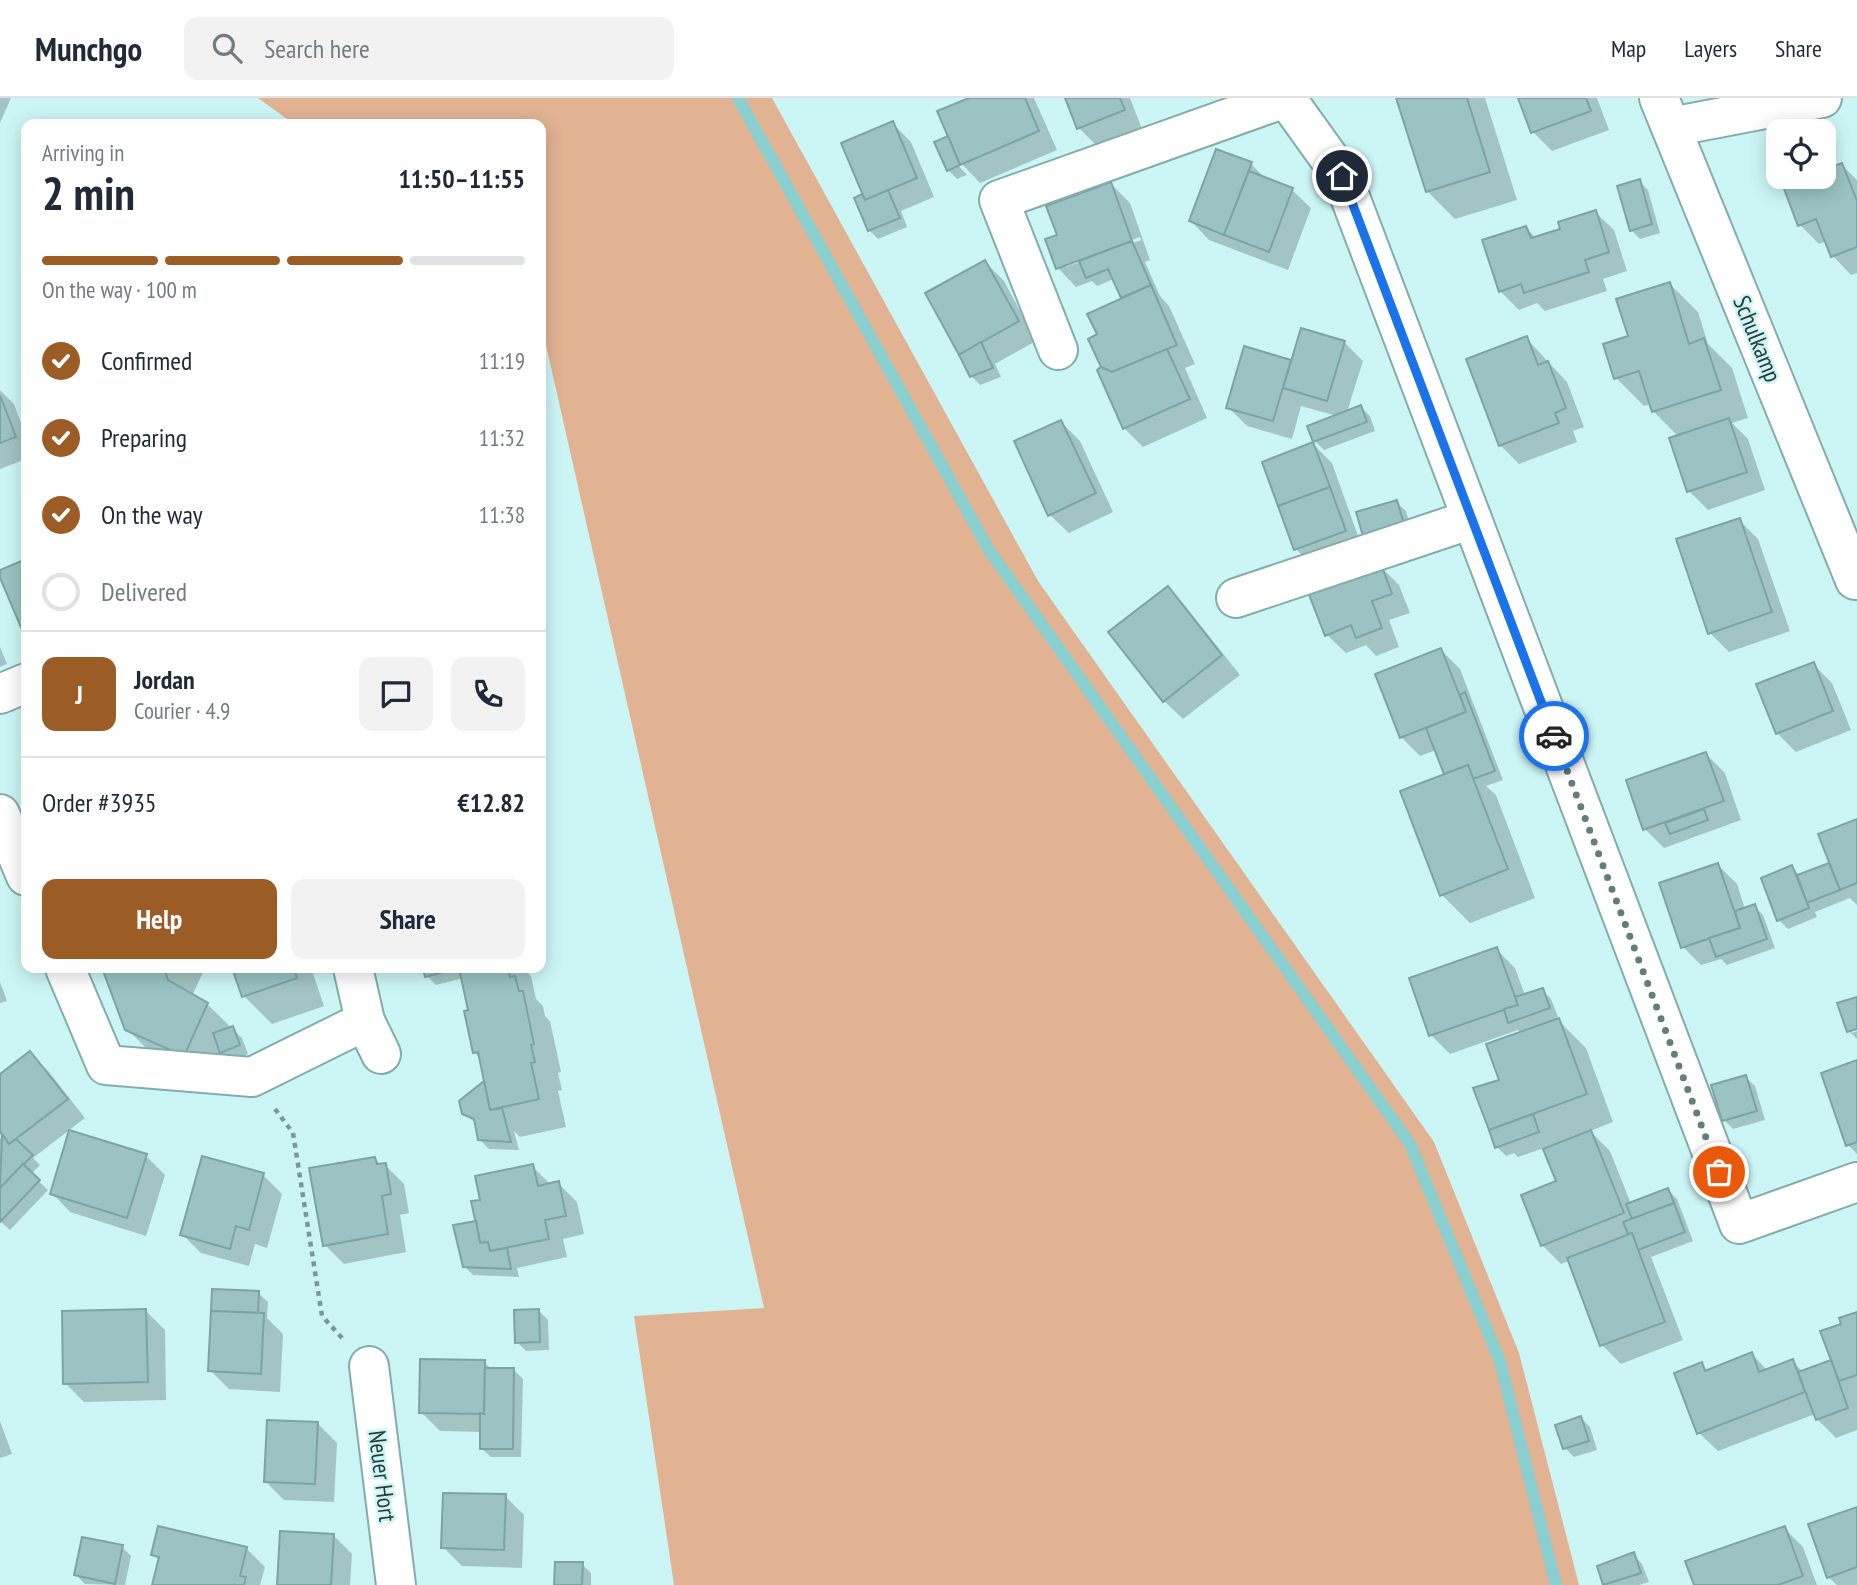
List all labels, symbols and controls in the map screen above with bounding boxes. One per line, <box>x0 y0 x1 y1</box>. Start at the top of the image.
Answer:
search box <box>184 17 674 80</box>
text: Munchgo <box>35 27 142 70</box>
icon: search <box>208 29 246 67</box>
text: Search here <box>264 32 370 65</box>
text: Map <box>1611 33 1646 64</box>
text: Layers <box>1684 33 1737 64</box>
text: Share <box>1775 33 1822 64</box>
map controls <box>1766 119 1836 189</box>
button: locate <box>1766 119 1836 189</box>
text: Arriving in <box>42 138 124 167</box>
pin <box>1312 146 1372 206</box>
icon: home <box>1323 157 1361 195</box>
text: 11:50–11:55 <box>398 162 525 195</box>
text: 2 min <box>42 163 135 223</box>
text: On the way · 100 m <box>42 275 197 304</box>
street label: Schulkamp <box>1726 291 1789 387</box>
icon: check <box>42 342 80 380</box>
text: Confirmed <box>101 344 192 377</box>
text: 11:19 <box>479 346 525 375</box>
icon: check <box>42 419 80 457</box>
text: Preparing <box>101 421 187 454</box>
text: 11:32 <box>479 423 525 452</box>
icon: check <box>42 496 80 534</box>
text: On the way <box>101 498 203 531</box>
text: 11:38 <box>479 500 525 529</box>
text: Delivered <box>101 575 187 608</box>
button: chat <box>359 657 433 731</box>
button: phone <box>451 657 525 731</box>
text: Jordan <box>134 663 195 696</box>
text: J <box>75 678 83 711</box>
text: Courier · 4.9 <box>134 696 230 725</box>
courier <box>1519 701 1589 771</box>
icon: car <box>1535 717 1573 755</box>
text: Order #3935 <box>42 786 157 819</box>
text: €12.82 <box>457 786 525 819</box>
button: Help <box>42 879 277 959</box>
button: Share <box>291 879 525 959</box>
pin <box>1689 1142 1749 1202</box>
icon: bag <box>1700 1153 1738 1191</box>
street label: Neuer Hort <box>362 1428 404 1524</box>

